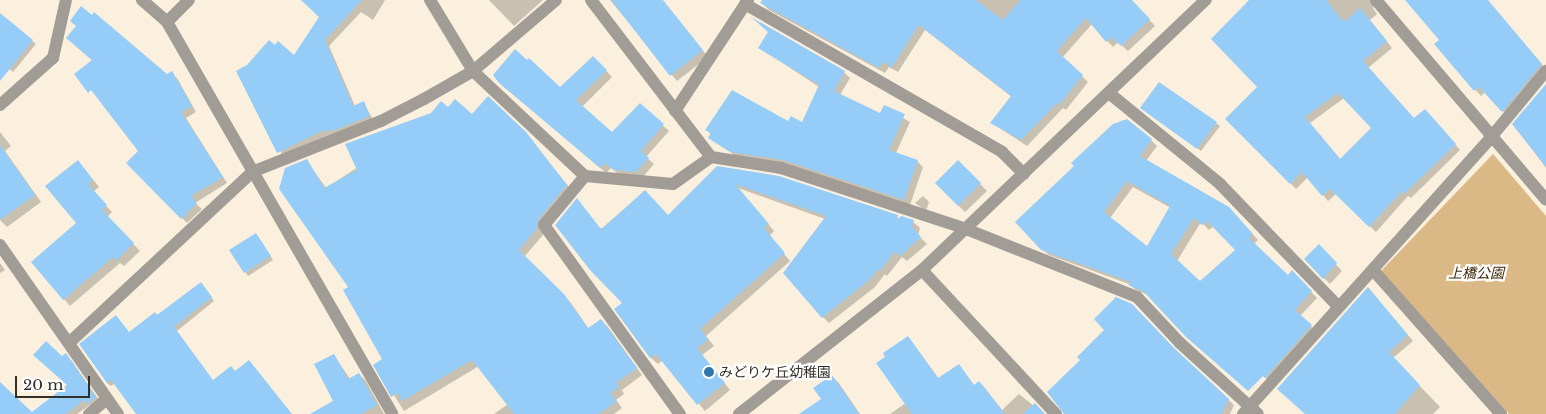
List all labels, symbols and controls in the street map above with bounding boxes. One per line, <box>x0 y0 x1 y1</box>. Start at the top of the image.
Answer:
park label: 上橋公園 <box>1448 265 1504 281</box>
place label: みどりケ丘幼稚園 <box>719 364 831 380</box>
scale bar <box>18 366 92 398</box>
marker: みどりケ丘幼稚園 <box>703 366 715 378</box>
text: 20 m <box>23 375 63 394</box>

